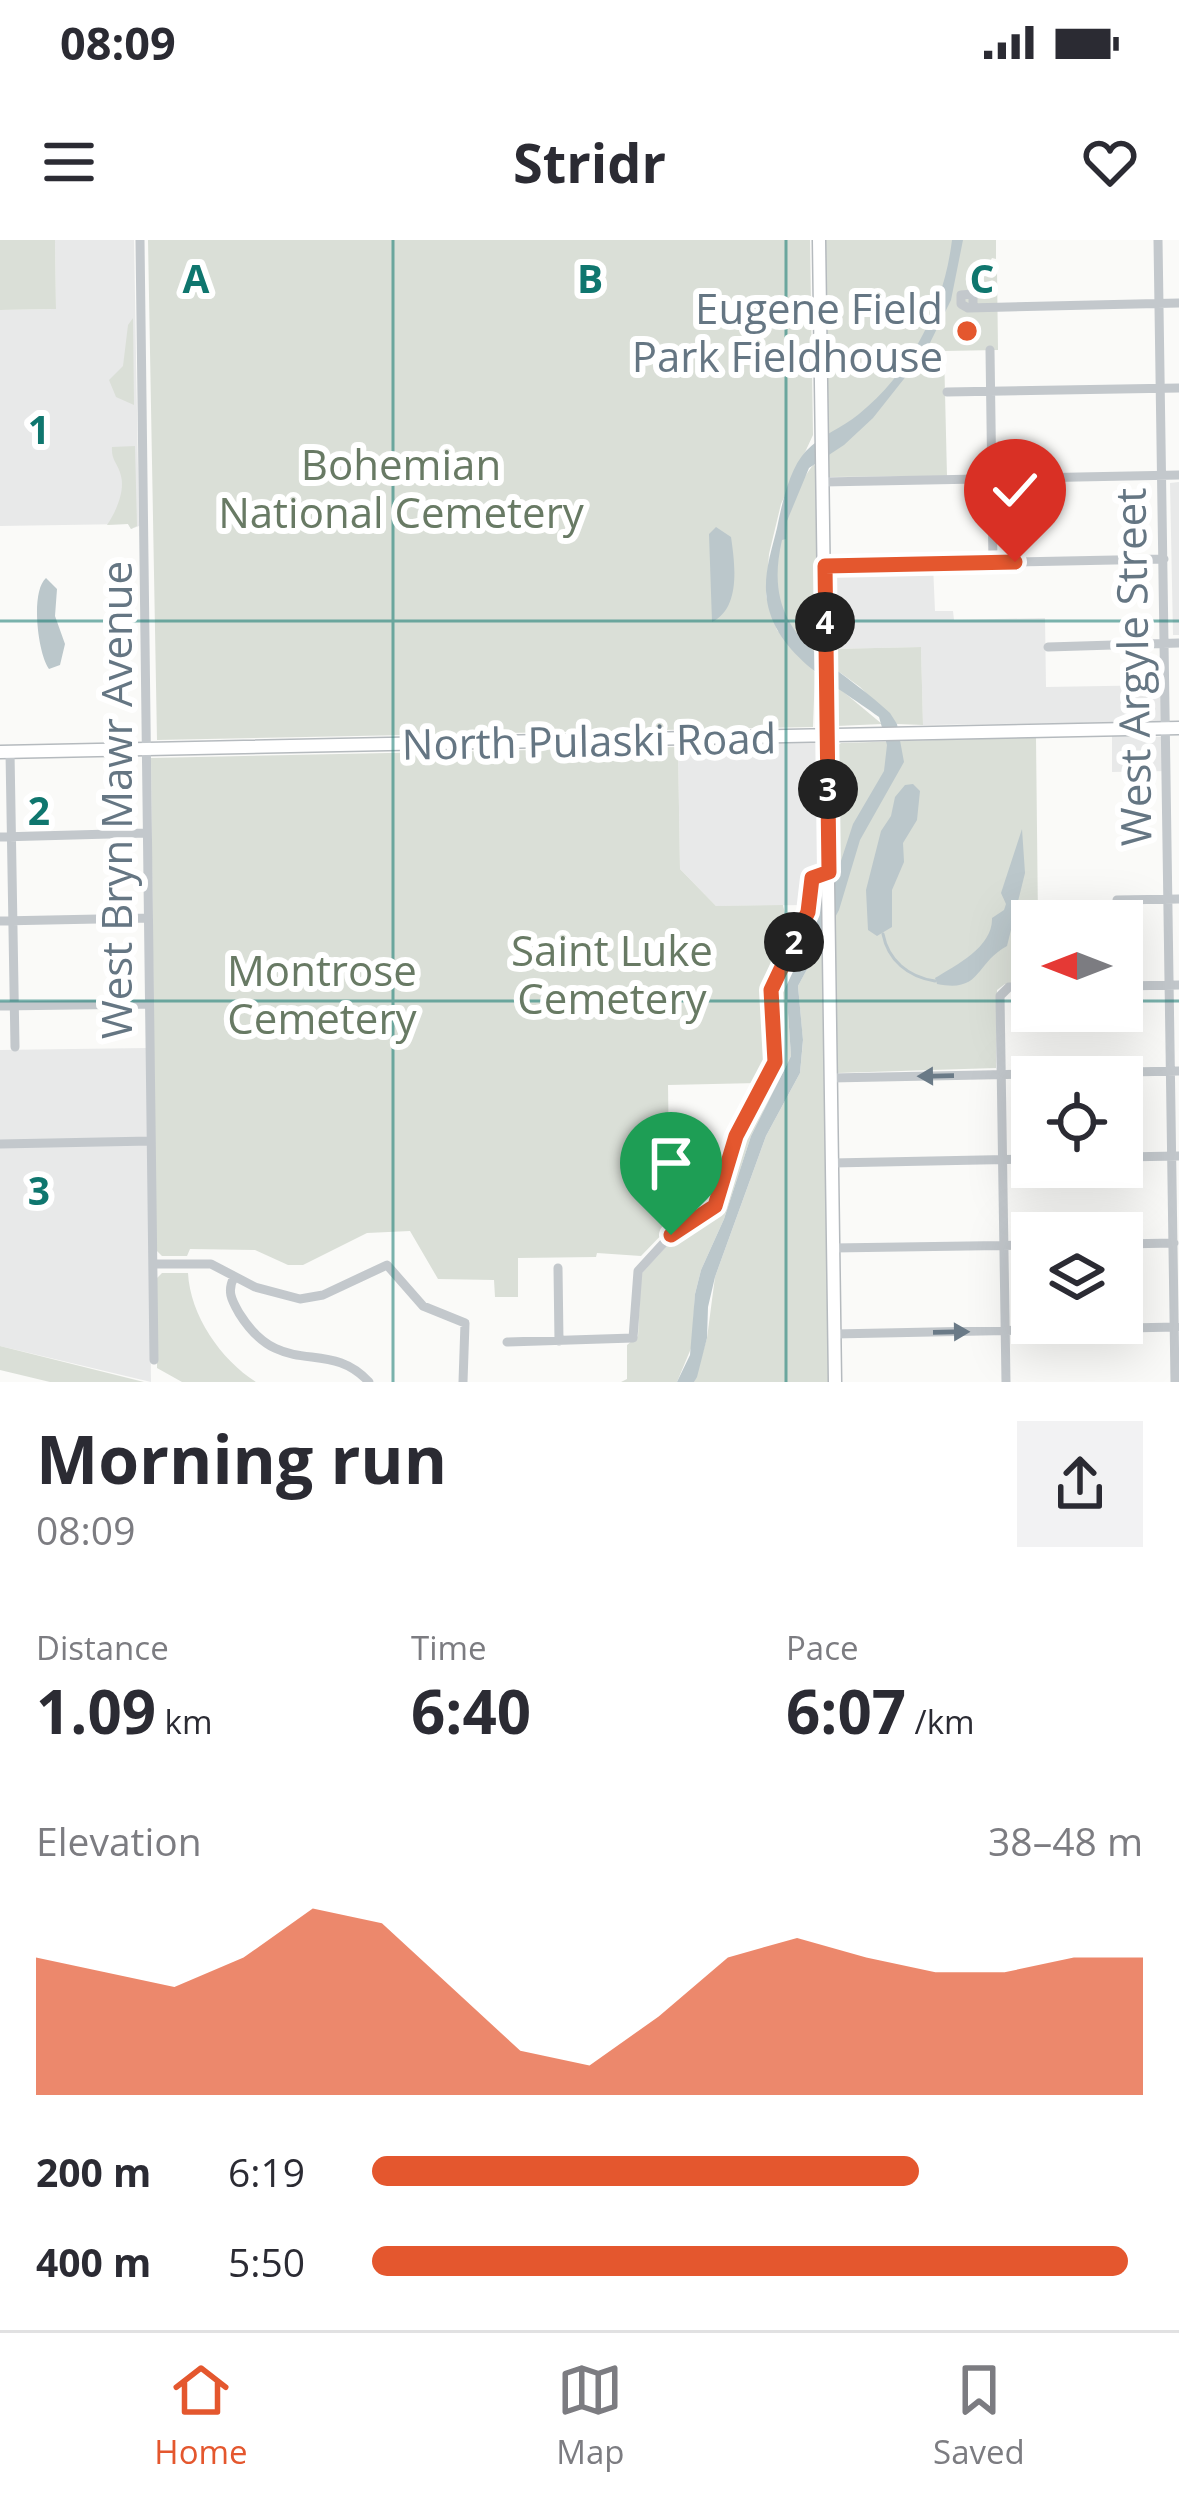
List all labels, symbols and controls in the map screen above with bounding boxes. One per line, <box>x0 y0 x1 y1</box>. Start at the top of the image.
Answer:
text: 08:09 <box>60 12 176 73</box>
text: Stridr <box>513 125 666 199</box>
icon: menu <box>36 129 102 195</box>
icon: heart <box>1077 129 1143 195</box>
text: A <box>183 251 210 304</box>
text: B <box>577 251 603 304</box>
text: C <box>970 251 994 304</box>
place label: Eugene Field Park Fieldhouse <box>632 279 943 384</box>
marker: Eugene Field Park Fieldhouse <box>954 318 980 344</box>
text: 1 <box>28 402 50 455</box>
park label: Bohemian National Cemetery <box>218 435 585 540</box>
pin <box>964 439 1066 562</box>
icon: check <box>982 457 1048 523</box>
street label: West Argyle Street <box>1100 487 1164 847</box>
street label: West Bryn Mawr Avenue <box>87 561 144 1039</box>
pin: 4 <box>795 592 855 652</box>
text: 4 <box>816 599 834 644</box>
street label: North Pulaski Road <box>401 708 777 772</box>
pin: 3 <box>798 759 858 819</box>
text: 3 <box>819 766 837 811</box>
text: 2 <box>28 783 50 836</box>
north arrow <box>1011 900 1143 1032</box>
map controls <box>1011 900 1143 1344</box>
pin: 2 <box>764 912 824 972</box>
text: 2 <box>785 919 803 964</box>
park label: Saint Luke Cemetery <box>511 921 713 1026</box>
park label: Montrose Cemetery <box>227 941 418 1046</box>
button: locate <box>1011 1056 1143 1188</box>
one-way arrow <box>916 1066 954 1085</box>
pin <box>620 1112 722 1235</box>
icon: arrive <box>638 1130 704 1196</box>
text: 3 <box>28 1163 50 1216</box>
button: layers <box>1011 1212 1143 1344</box>
one-way arrow <box>933 1323 971 1342</box>
text: Morning run <box>36 1413 447 1503</box>
button: share <box>1017 1421 1143 1547</box>
text: 08:09 <box>36 1503 135 1556</box>
text: Distance <box>36 1625 169 1670</box>
text: Time <box>411 1625 487 1670</box>
text: Pace <box>786 1625 859 1670</box>
text: 1.09 <box>36 1670 156 1752</box>
text: 6:40 <box>411 1670 531 1752</box>
text: 6:07 <box>786 1670 906 1752</box>
text: km <box>156 1699 213 1744</box>
text: /km <box>906 1699 975 1744</box>
text: Elevation <box>36 1814 202 1867</box>
text: 38–48 m <box>988 1814 1143 1867</box>
text: 200 m <box>36 2145 151 2198</box>
text: 6:19 <box>228 2145 305 2198</box>
text: 400 m <box>36 2235 151 2288</box>
text: 5:50 <box>228 2235 305 2288</box>
tab: Home <box>154 2357 248 2474</box>
tab: Map <box>556 2357 624 2474</box>
tab: Saved <box>933 2357 1025 2474</box>

